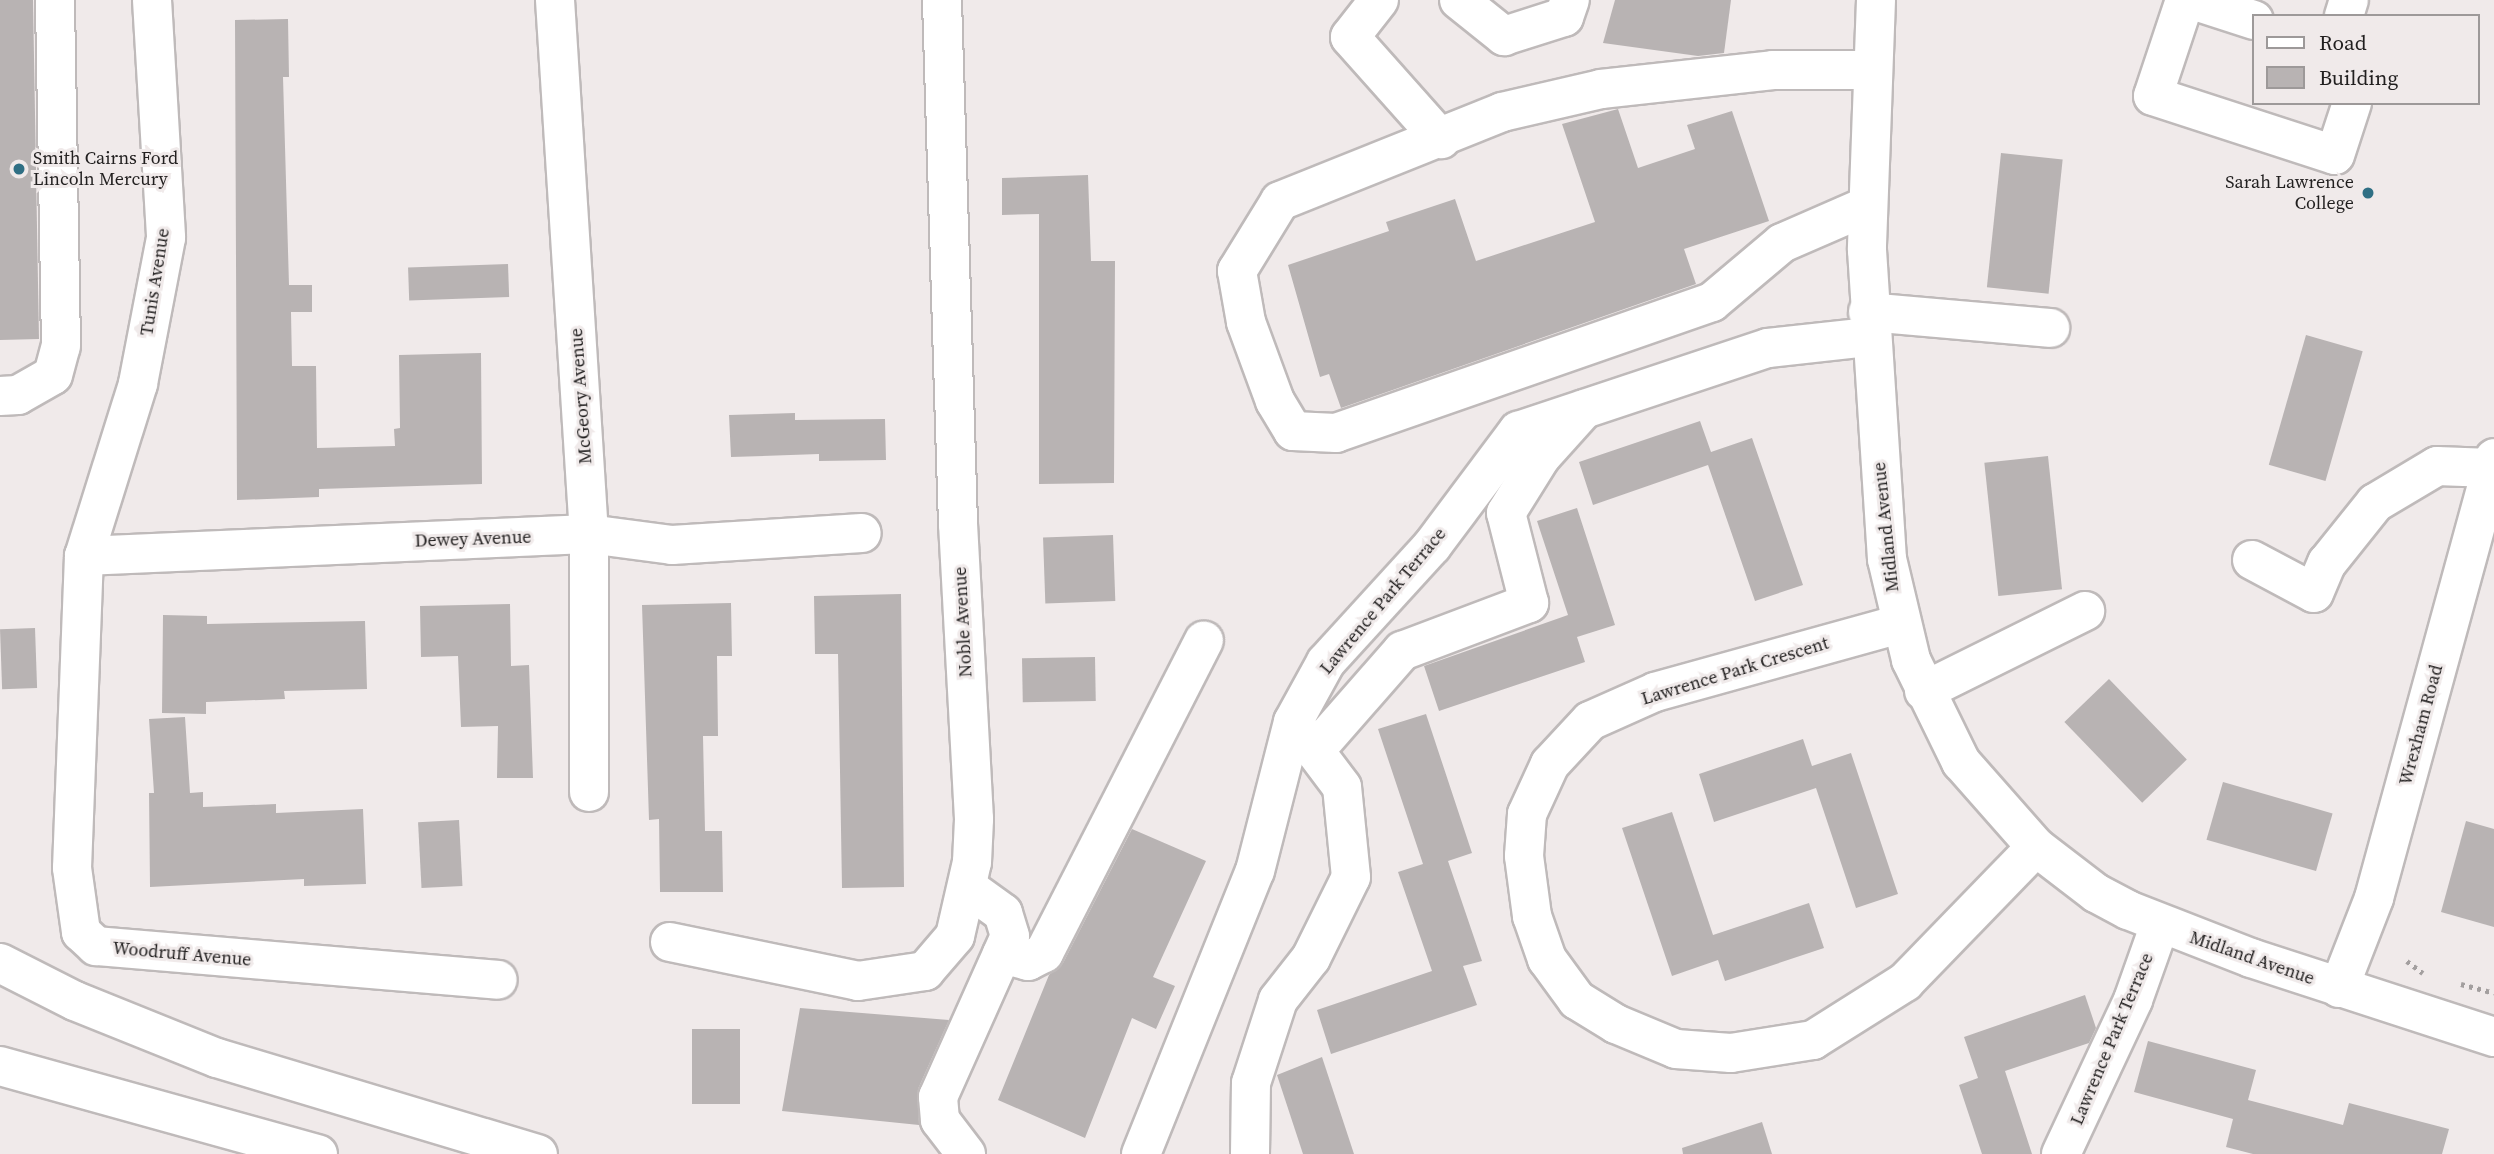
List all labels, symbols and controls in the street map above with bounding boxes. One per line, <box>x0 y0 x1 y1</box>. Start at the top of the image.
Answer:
legend <box>2252 14 2480 105</box>
text: Road <box>2319 28 2367 57</box>
text: Building <box>2319 63 2398 92</box>
place label: Smith Cairns Ford Lincoln Mercury <box>33 148 178 190</box>
marker: Smith Cairns Ford Lincoln Mercury <box>11 161 27 177</box>
place label: Sarah Lawrence College <box>2225 172 2354 214</box>
marker: Sarah Lawrence College <box>2360 185 2376 201</box>
street label: Tunis Avenue <box>136 227 174 337</box>
street label: McGeory Avenue <box>565 327 597 465</box>
street label: Midland Avenue <box>1868 461 1904 593</box>
street label: Lawrence Park Terrace <box>1315 523 1451 679</box>
street label: Dewey Avenue <box>414 526 532 552</box>
street label: Noble Avenue <box>949 566 977 678</box>
street label: Lawrence Park Crescent <box>1639 632 1831 710</box>
street label: Wrexham Road <box>2395 663 2447 787</box>
street label: Midland Avenue <box>2187 927 2317 989</box>
street label: Woodruff Avenue <box>112 937 252 971</box>
street label: Lawrence Park Terrace <box>2066 950 2158 1128</box>

